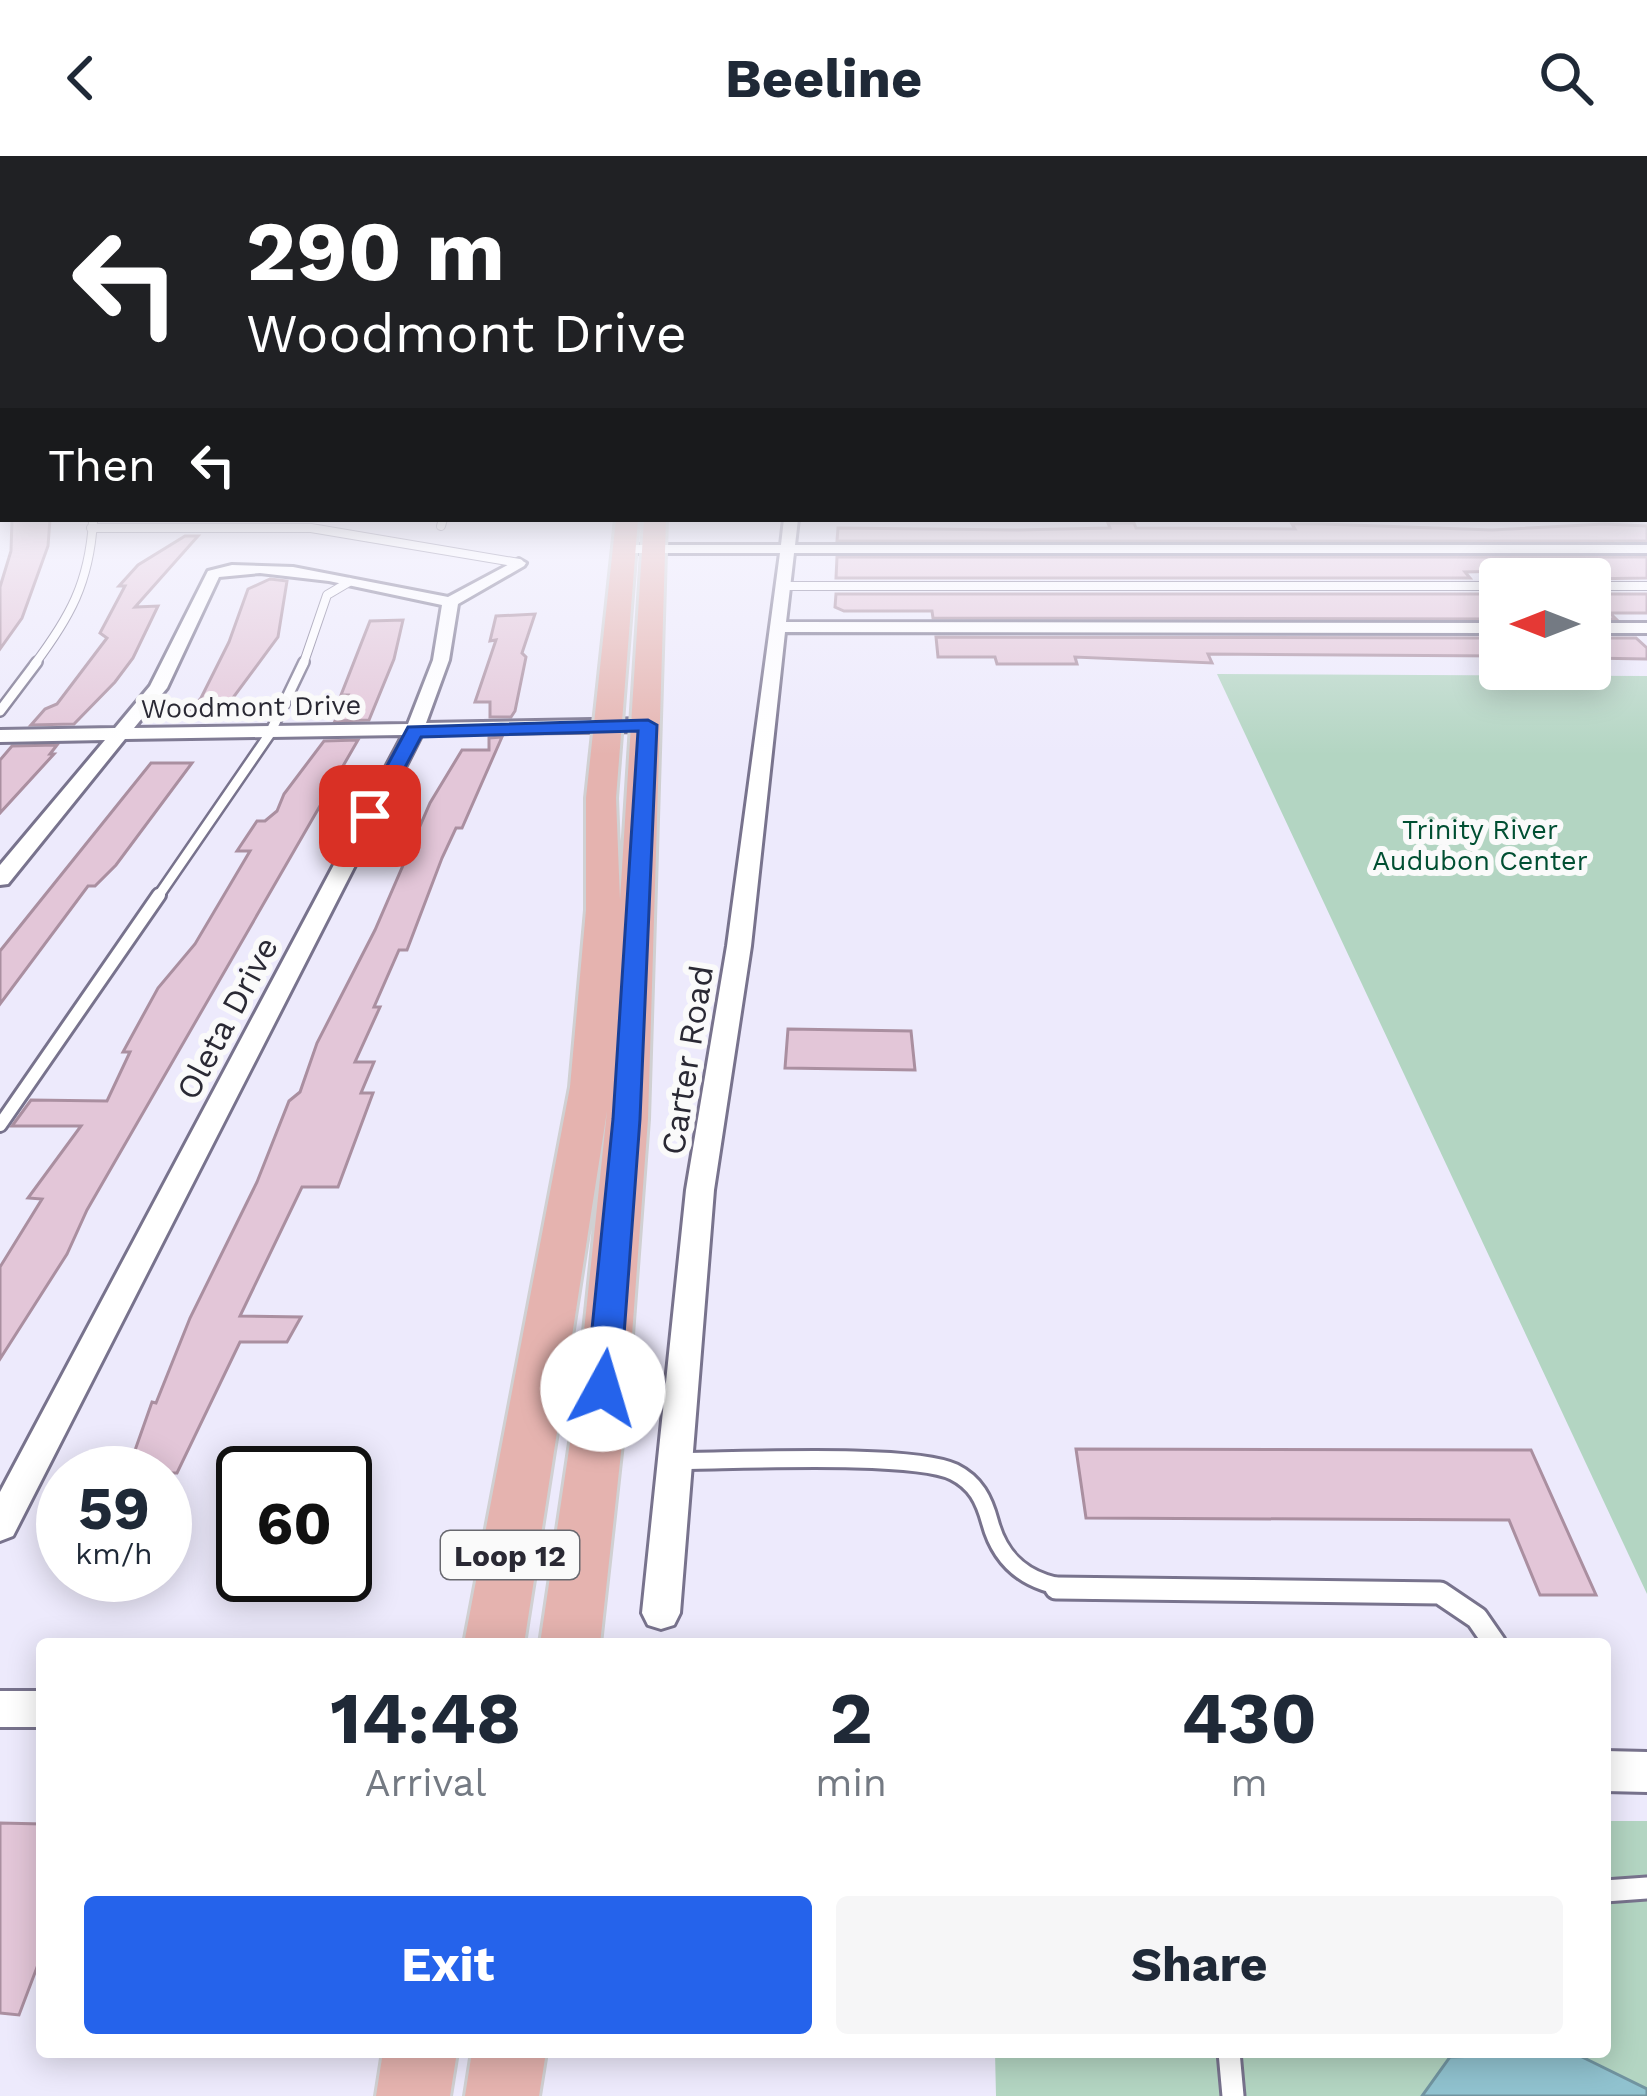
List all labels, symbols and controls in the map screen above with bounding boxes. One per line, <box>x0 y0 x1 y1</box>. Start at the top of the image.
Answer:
icon: back <box>48 45 114 111</box>
icon: search <box>1533 45 1599 111</box>
text: Beeline <box>725 47 922 110</box>
text: 290 m <box>246 202 505 300</box>
icon: left <box>48 204 204 360</box>
text: Woodmont Drive <box>246 302 687 365</box>
icon: left <box>180 432 246 498</box>
text: Then <box>48 439 156 492</box>
north arrow <box>1479 558 1611 690</box>
map controls <box>1479 558 1611 690</box>
street label: Woodmont Drive <box>140 689 362 725</box>
pin <box>319 765 421 867</box>
icon: arrive <box>337 783 403 849</box>
park label: Trinity River Audubon Center <box>1372 814 1588 877</box>
street label: Oleta Drive <box>168 930 286 1106</box>
street label: Carter Road <box>653 963 721 1157</box>
position arrow <box>540 1326 666 1452</box>
speed limit sign: 60 <box>216 1446 372 1602</box>
text: 59 <box>78 1473 150 1544</box>
road number: Loop 12 <box>441 1531 579 1579</box>
text: km/h <box>75 1536 153 1571</box>
text: 14:48 <box>330 1676 521 1760</box>
text: 2 <box>830 1676 873 1760</box>
text: 430 <box>1181 1676 1317 1760</box>
text: Arrival <box>365 1760 487 1805</box>
text: min <box>815 1760 887 1805</box>
text: m <box>1230 1760 1268 1805</box>
button: Exit <box>84 1896 812 2034</box>
button: Share <box>836 1896 1563 2034</box>

